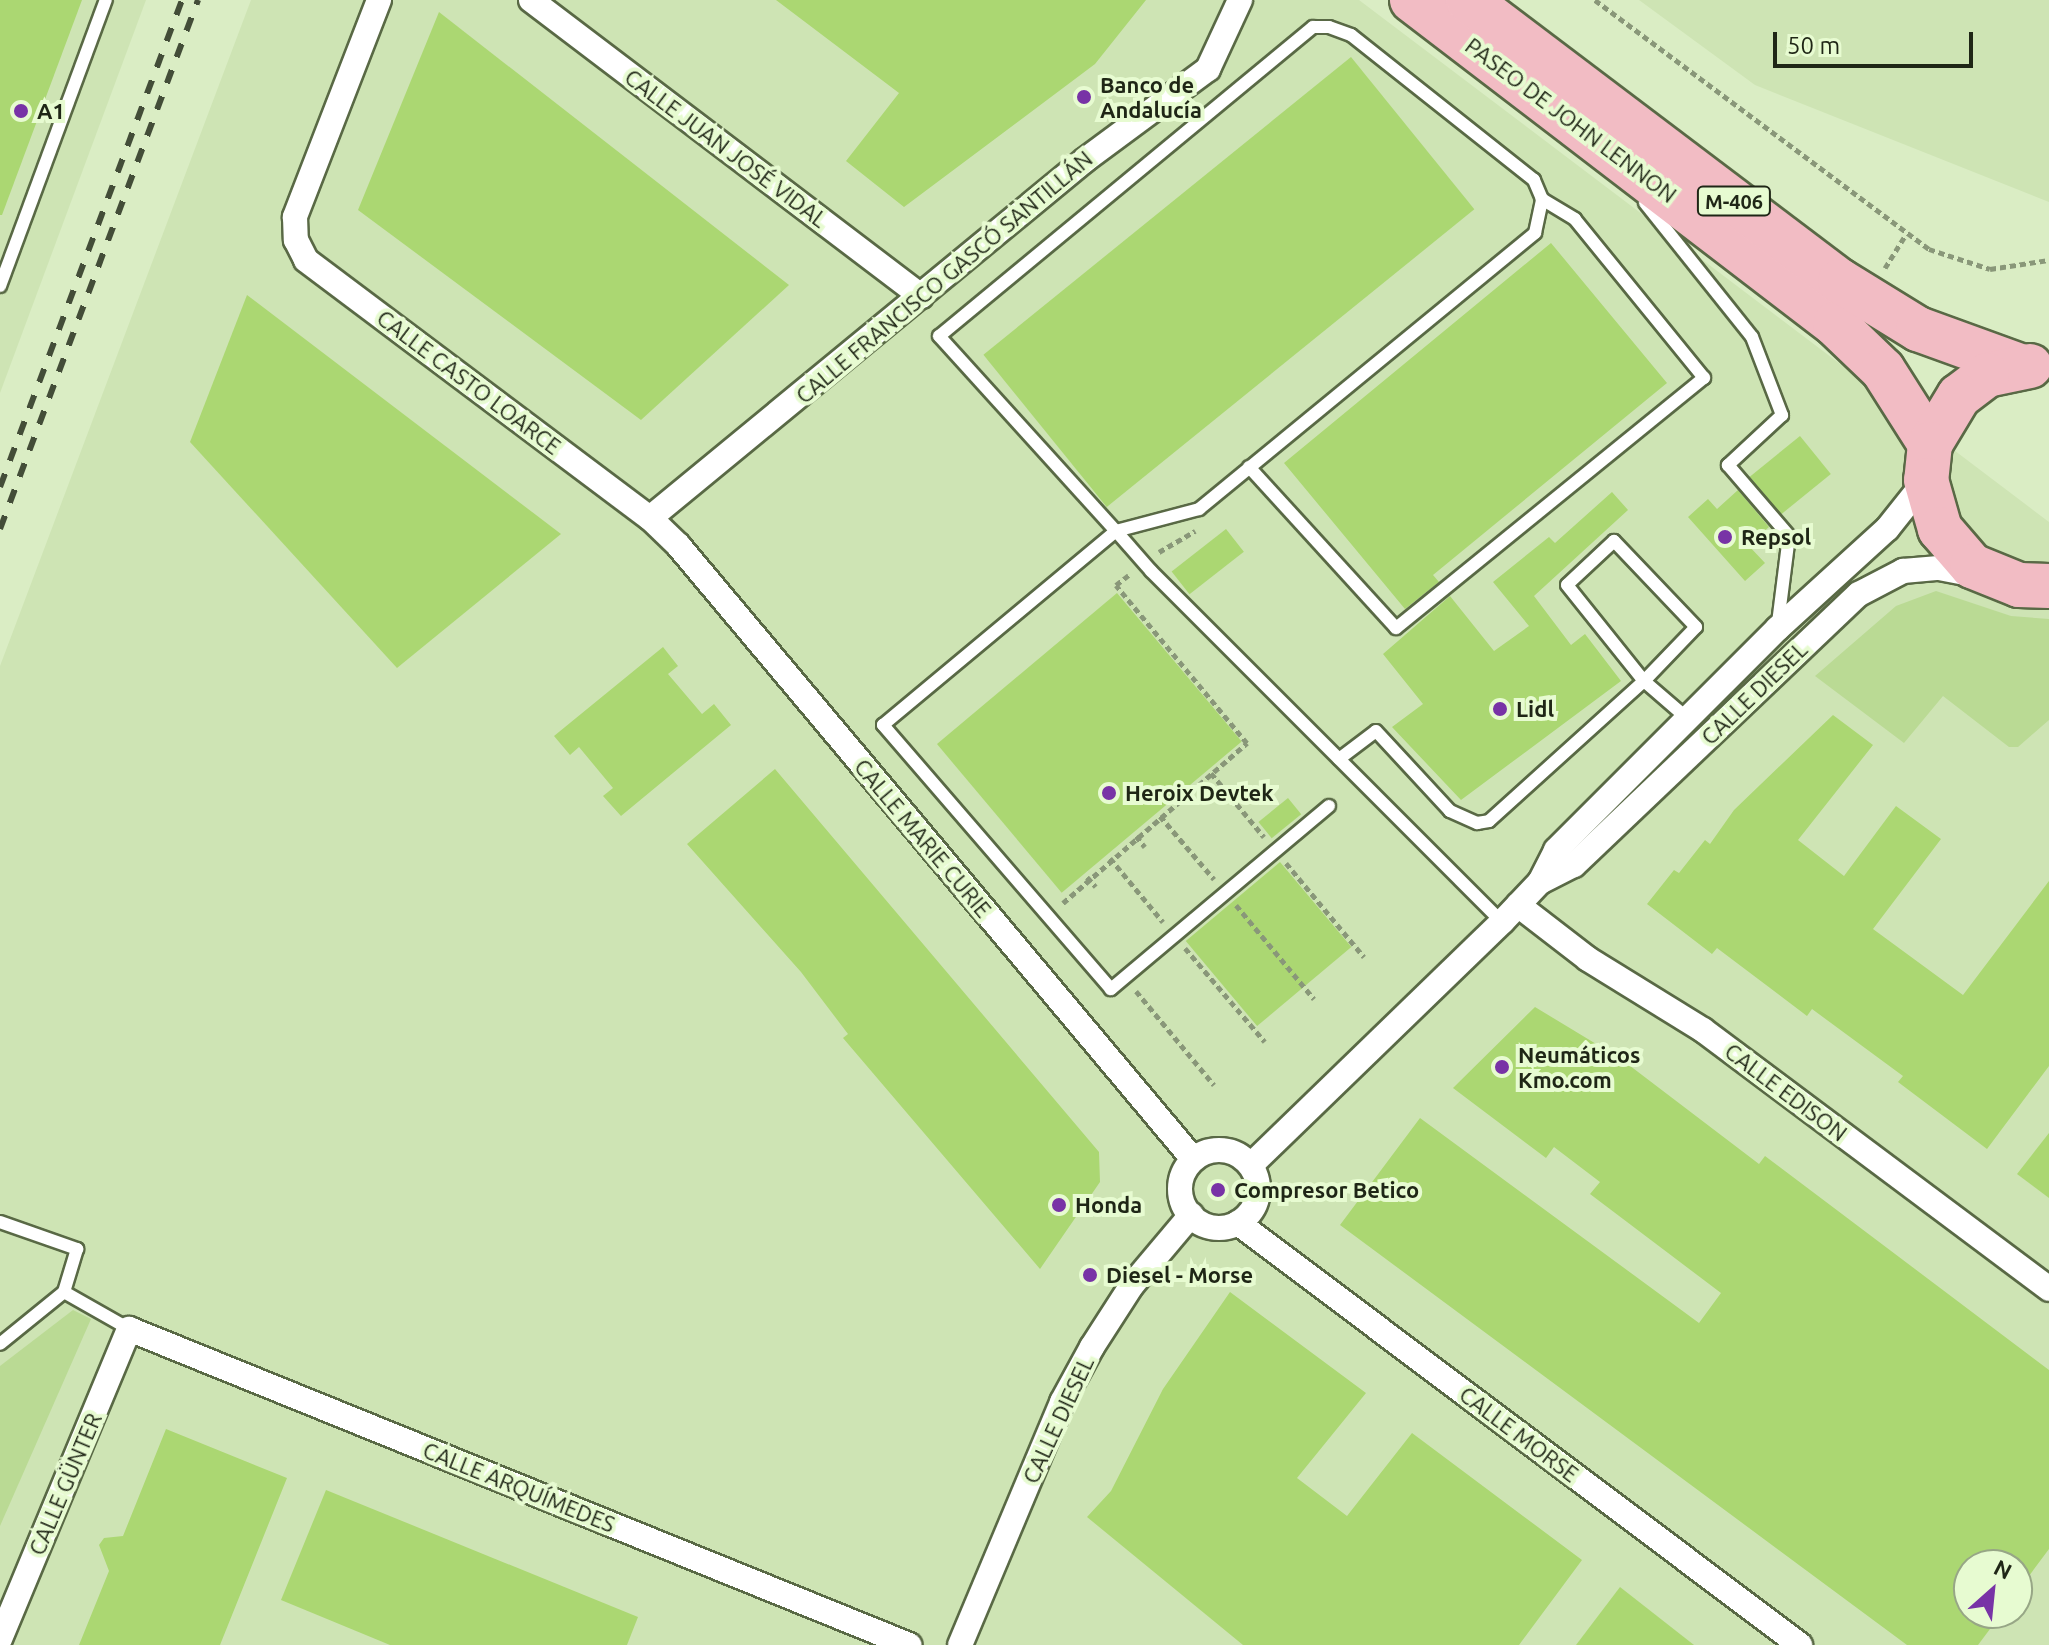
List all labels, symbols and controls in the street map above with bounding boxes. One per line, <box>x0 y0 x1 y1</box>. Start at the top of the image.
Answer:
scale bar <box>1777 16 1977 66</box>
street label: PASEO DE JOHN LENNON <box>1460 32 1682 208</box>
text: 50 m <box>1787 32 1840 59</box>
street label: CALLE JUAN JOSÉ VIDAL <box>620 63 832 233</box>
place label: Banco de Andalucía <box>1100 71 1202 122</box>
marker: Banco de Andalucía <box>1075 88 1093 106</box>
place label: A1 <box>37 98 65 124</box>
marker: A1 <box>12 102 30 120</box>
street label: CALLE FRANCISCO GASCÓ SANTILLÁN <box>791 145 1097 409</box>
road number: M-406 <box>1696 185 1772 217</box>
street label: CALLE CASTO LOARCE <box>372 304 566 460</box>
place label: Repsol <box>1741 524 1811 550</box>
marker: Repsol <box>1716 528 1734 546</box>
street label: CALLE DIESEL <box>1696 636 1812 750</box>
place label: Lidl <box>1516 696 1554 722</box>
marker: Lidl <box>1491 700 1509 718</box>
street label: CALLE MARIE CURIE <box>849 754 997 922</box>
place label: Heroix Devtek <box>1125 780 1274 806</box>
marker: Heroix Devtek <box>1100 784 1118 802</box>
street label: CALLE EDISON <box>1720 1038 1852 1146</box>
place label: Neumáticos Kmo.com <box>1518 1041 1640 1092</box>
marker: Neumáticos Kmo.com <box>1493 1058 1511 1076</box>
place label: Compresor Betico <box>1234 1177 1419 1203</box>
marker: Compresor Betico <box>1209 1181 1227 1199</box>
place label: Honda <box>1075 1192 1142 1218</box>
marker: Honda <box>1050 1196 1068 1214</box>
place label: Diesel - Morse <box>1106 1262 1253 1288</box>
marker: Diesel - Morse <box>1081 1266 1099 1284</box>
street label: CALLE DIESEL <box>1017 1353 1099 1487</box>
street label: CALLE MORSE <box>1454 1381 1584 1487</box>
street label: CALLE GÜNTER <box>23 1409 107 1559</box>
street label: CALLE ARQUÍMEDES <box>419 1436 619 1538</box>
north arrow <box>1953 1549 2033 1629</box>
text: N <box>1990 1554 2016 1584</box>

